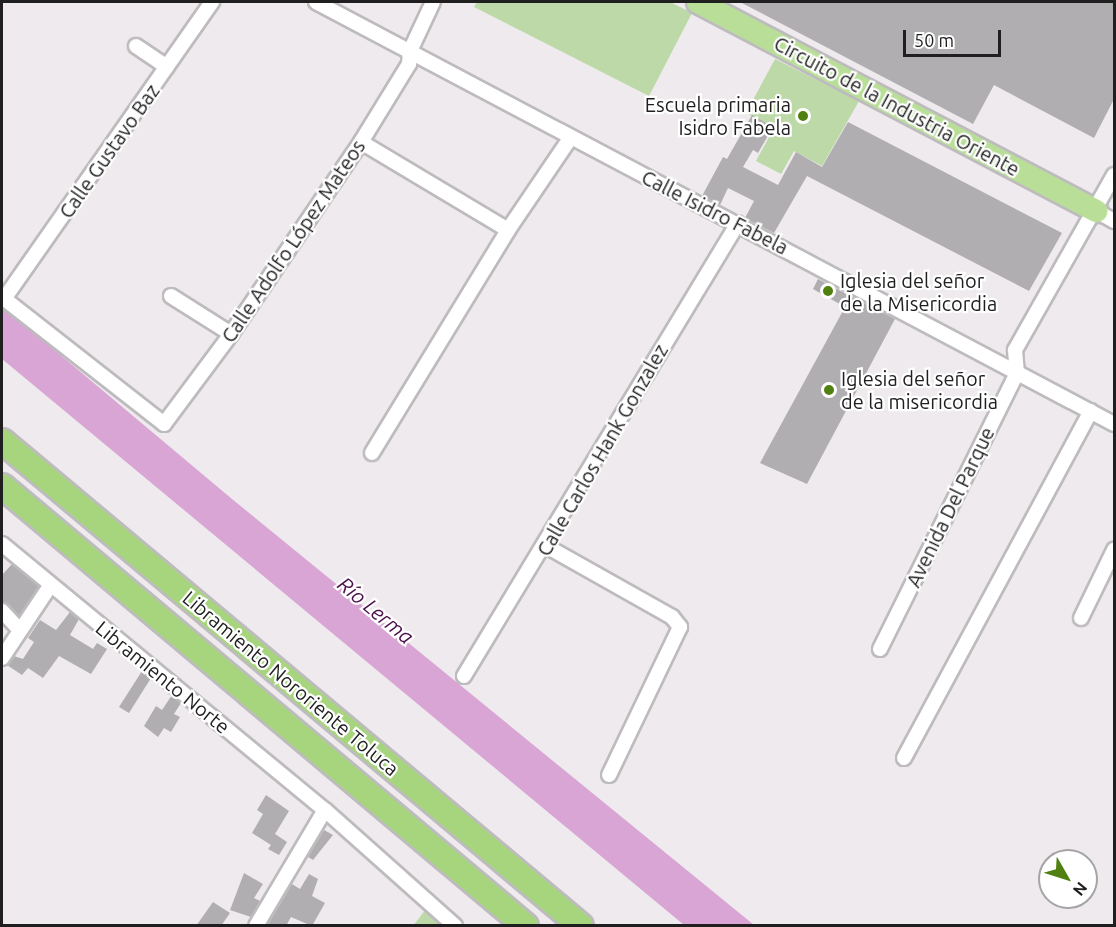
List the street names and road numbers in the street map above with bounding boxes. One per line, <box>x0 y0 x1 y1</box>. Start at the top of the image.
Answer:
street label: Circuito de la Industria Oriente <box>770 31 1024 181</box>
street label: Calle Gustavo Baz <box>54 79 164 223</box>
street label: Calle Adolfo López Mateos <box>216 135 370 347</box>
street label: Calle Isidro Fabela <box>638 165 792 259</box>
street label: Calle Carlos Hank Gonzalez <box>531 340 673 560</box>
street label: Avenida Del Parque <box>901 423 999 591</box>
street label: Libramiento Nororiente Toluca <box>178 585 404 781</box>
street label: Libramiento Norte <box>91 616 235 738</box>

